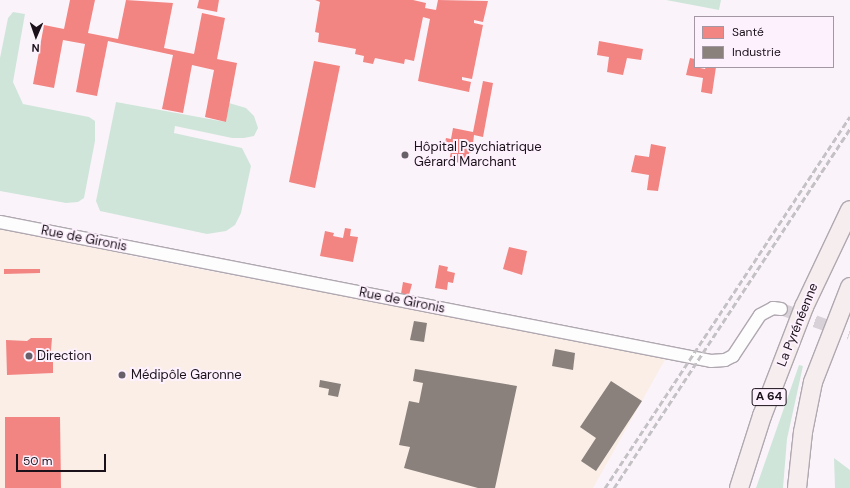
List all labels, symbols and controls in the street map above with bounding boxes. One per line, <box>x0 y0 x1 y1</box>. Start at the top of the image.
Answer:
north arrow <box>16 16 56 56</box>
legend <box>694 16 834 68</box>
text: Santé <box>732 24 764 40</box>
text: N <box>31 41 40 55</box>
text: Industrie <box>732 44 781 60</box>
place label: Hôpital Psychiatrique Gérard Marchant <box>414 140 542 171</box>
marker: Hôpital Psychiatrique Gérard Marchant <box>399 149 411 161</box>
street label: Rue de Gironis <box>40 223 128 255</box>
street label: La Pyrénéenne <box>774 281 822 369</box>
street label: Rue de Gironis <box>358 285 446 317</box>
place label: Direction <box>37 348 92 364</box>
marker: Direction <box>24 351 34 361</box>
place label: Médipôle Garonne <box>131 367 242 383</box>
marker: Médipôle Garonne <box>116 369 128 381</box>
road number: A 64 <box>751 387 787 407</box>
scale bar <box>18 446 108 472</box>
text: 50 m <box>23 453 52 469</box>

